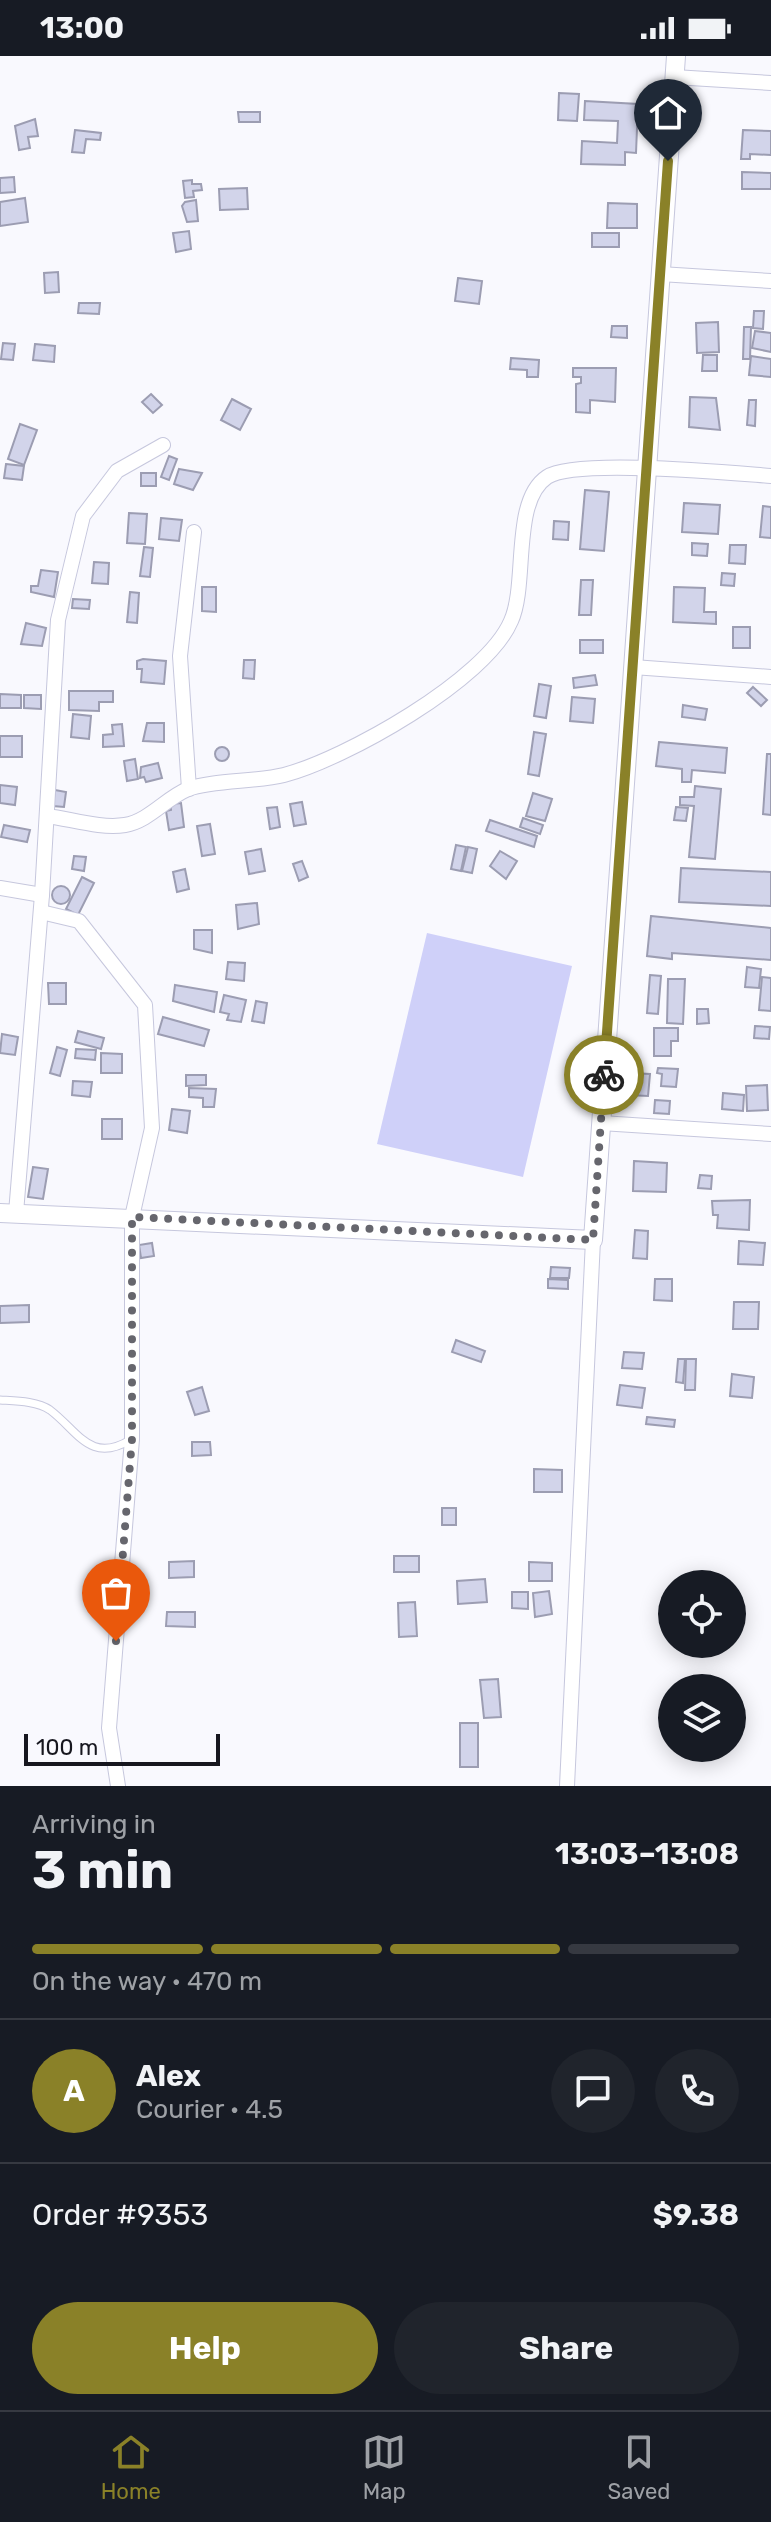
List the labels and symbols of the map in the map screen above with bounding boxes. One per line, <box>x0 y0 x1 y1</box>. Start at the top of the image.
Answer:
pin <box>634 79 702 161</box>
courier <box>564 1035 644 1115</box>
pin <box>82 1559 150 1641</box>
scale bar <box>24 1730 220 1766</box>

